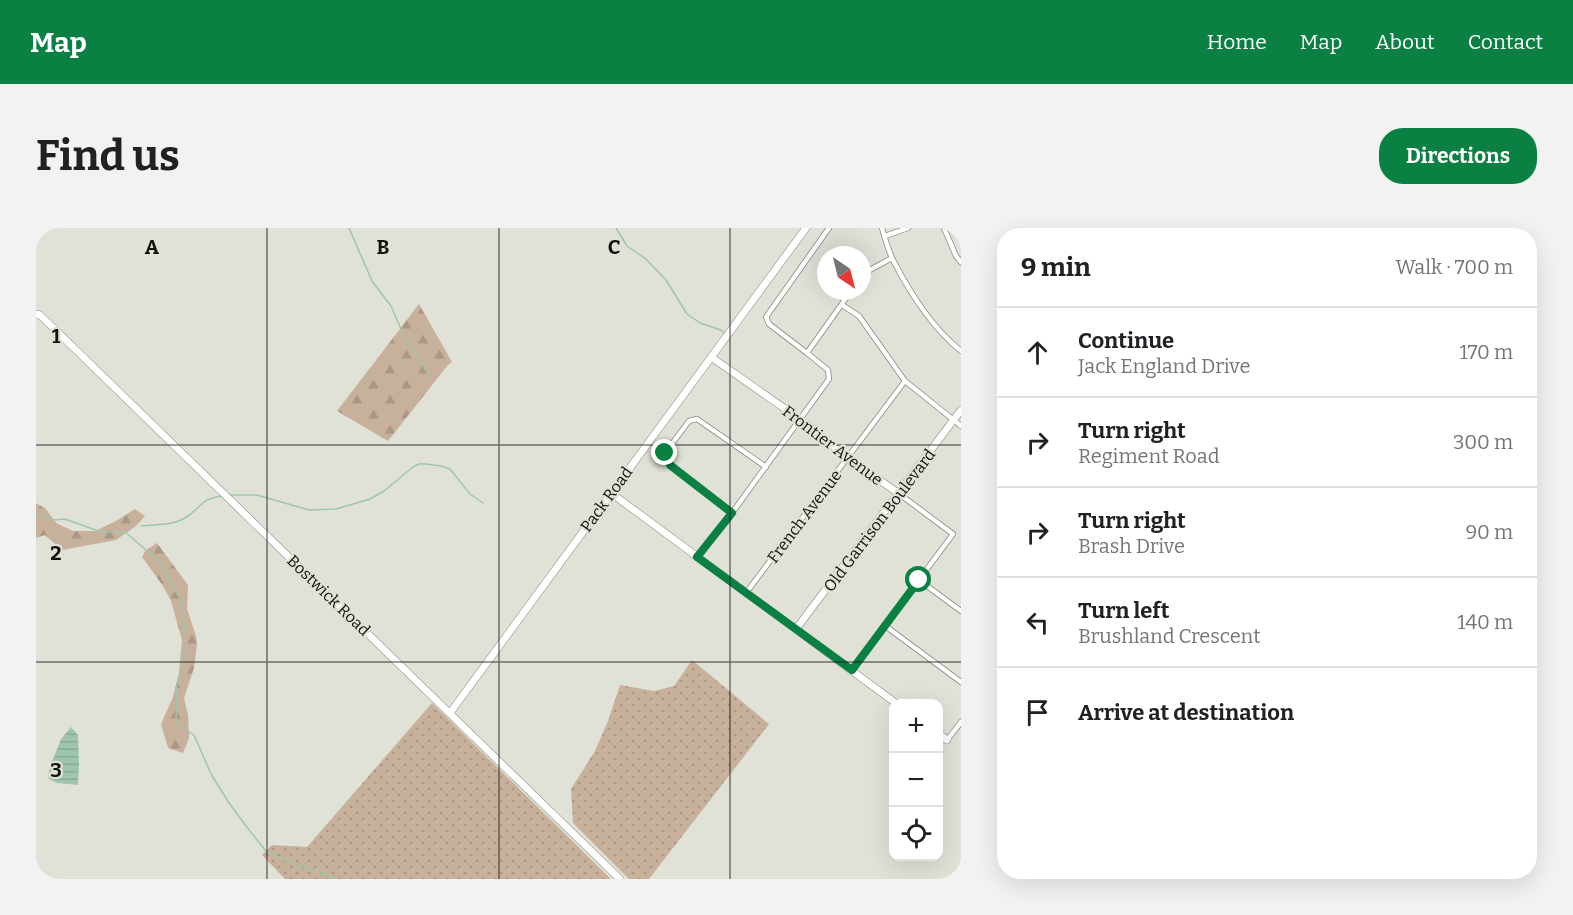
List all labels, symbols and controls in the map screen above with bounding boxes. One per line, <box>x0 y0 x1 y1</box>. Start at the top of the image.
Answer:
text: Map <box>30 26 87 59</box>
text: Home <box>1207 29 1267 55</box>
text: Map <box>1300 29 1342 55</box>
text: About <box>1375 29 1435 55</box>
text: Contact <box>1468 29 1543 55</box>
button: Directions <box>1379 128 1537 184</box>
text: Find us <box>36 131 180 181</box>
text: A <box>145 235 160 259</box>
text: B <box>377 235 390 259</box>
text: C <box>608 235 620 259</box>
north arrow <box>817 246 871 300</box>
text: 9 min <box>1021 252 1091 283</box>
text: Walk · 700 m <box>1396 255 1513 279</box>
text: 1 <box>52 324 61 348</box>
text: Continue <box>1078 327 1174 354</box>
icon: ahead <box>1021 336 1054 369</box>
text: 170 m <box>1460 340 1513 364</box>
text: Jack England Drive <box>1078 354 1250 378</box>
street label: Frontier Avenue <box>779 402 887 489</box>
text: Turn right <box>1078 417 1186 444</box>
icon: right <box>1021 426 1054 459</box>
text: 300 m <box>1453 430 1513 454</box>
route end <box>651 439 677 465</box>
text: Regiment Road <box>1078 444 1220 468</box>
street label: Old Garrison Boulevard <box>820 445 939 595</box>
street label: Pack Road <box>576 463 637 536</box>
street label: French Avenue <box>763 466 846 567</box>
text: Turn right <box>1078 507 1186 534</box>
icon: right <box>1021 516 1054 549</box>
text: 90 m <box>1465 520 1513 544</box>
text: Brash Drive <box>1078 534 1185 558</box>
text: 2 <box>50 541 62 565</box>
street label: Bostwick Road <box>283 551 374 640</box>
route start <box>905 566 931 592</box>
text: Turn left <box>1078 597 1170 624</box>
icon: left <box>1021 606 1054 639</box>
text: 140 m <box>1457 610 1513 634</box>
text: Brushland Crescent <box>1078 624 1261 648</box>
icon: arrive <box>1021 696 1054 729</box>
map controls <box>889 699 943 861</box>
button: + <box>889 699 943 753</box>
text: Arrive at destination <box>1078 699 1294 726</box>
button: − <box>889 753 943 807</box>
text: 3 <box>50 758 62 782</box>
button: locate <box>889 807 943 861</box>

